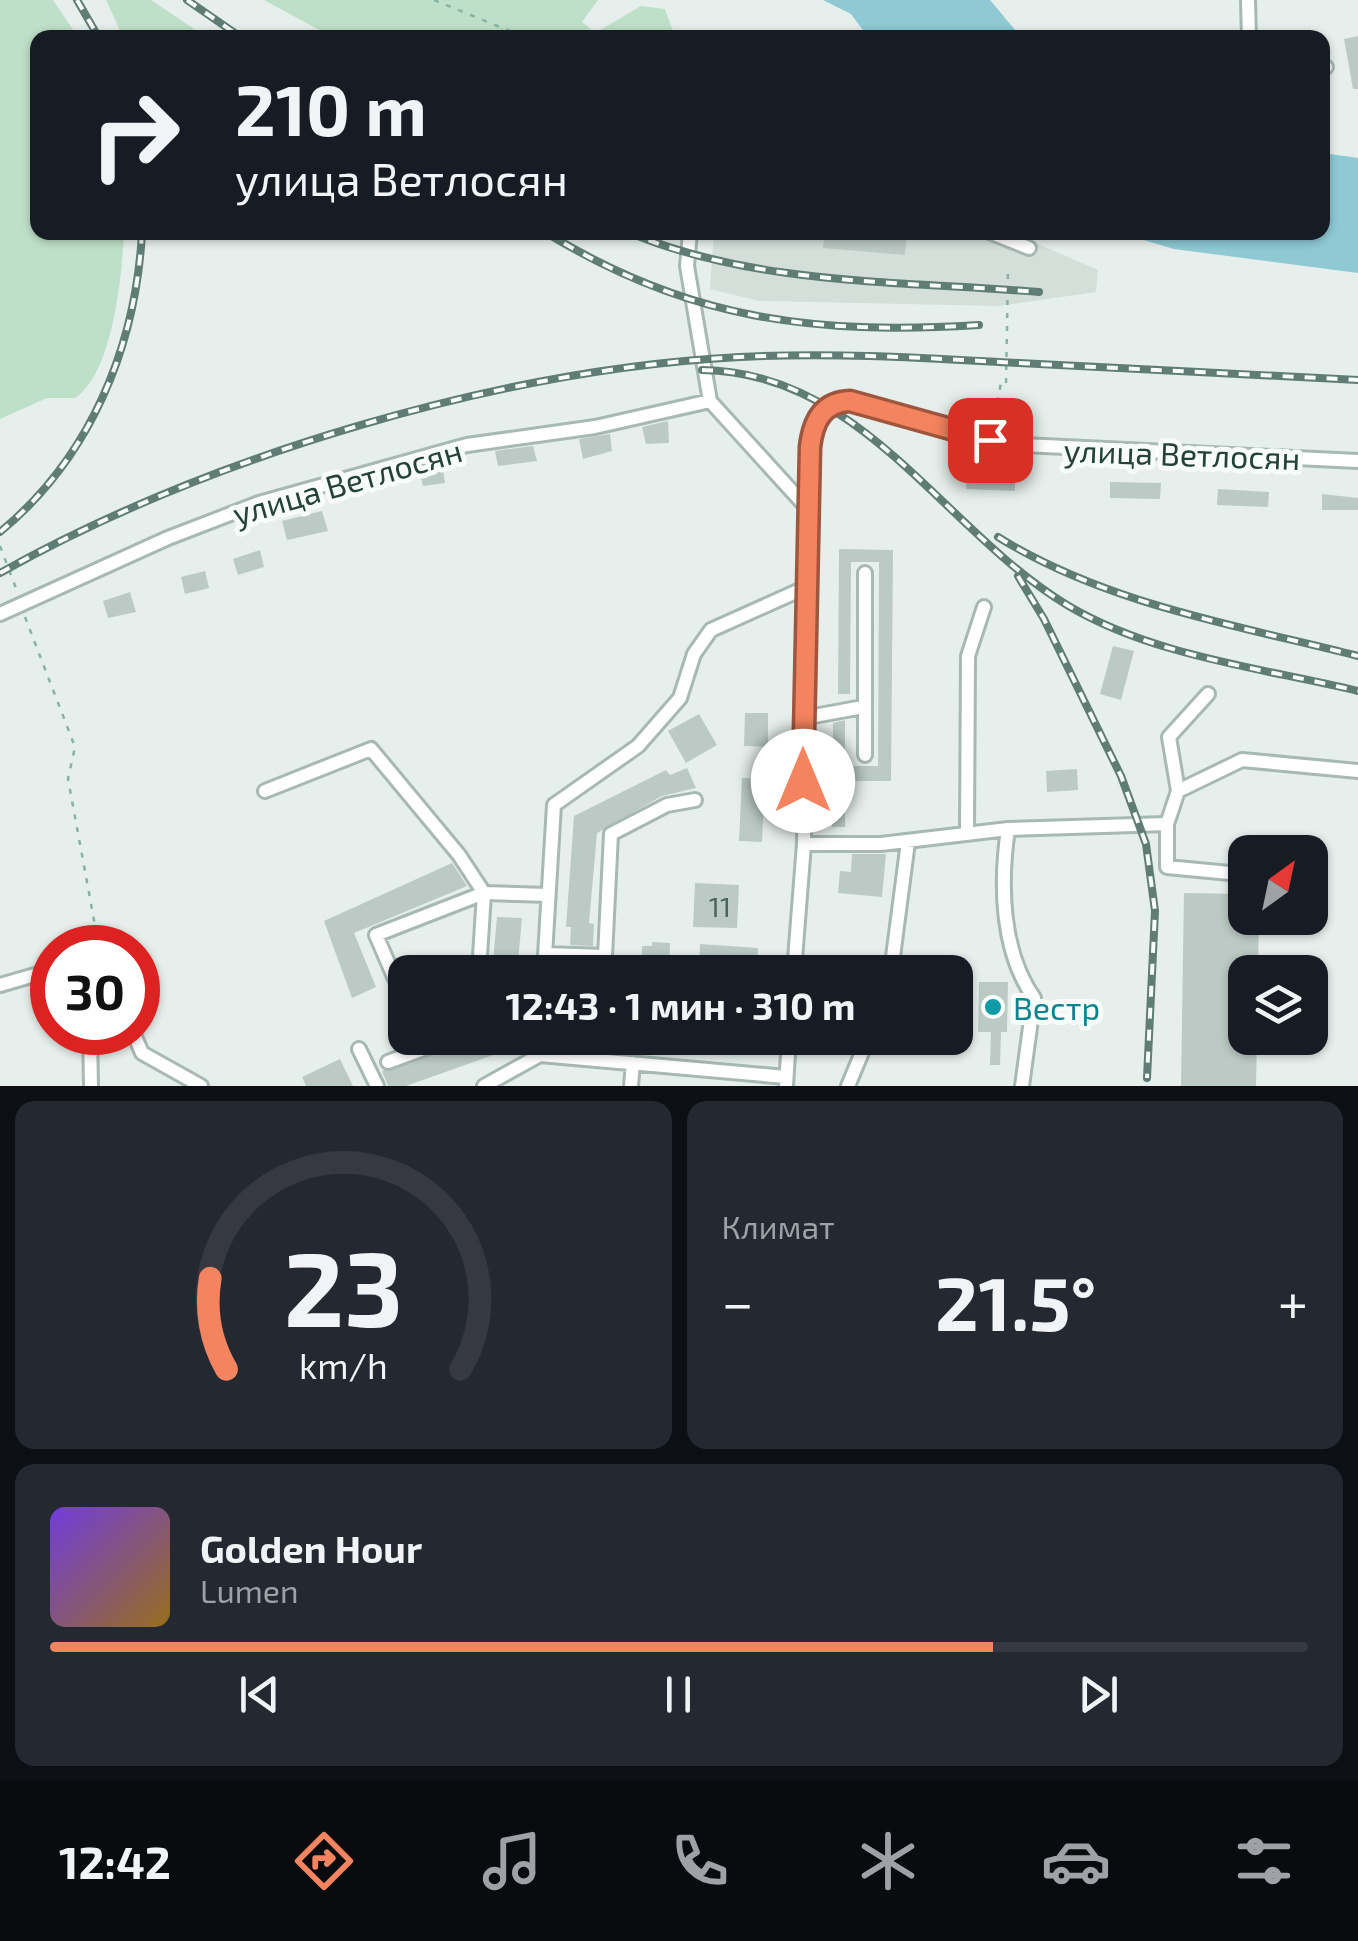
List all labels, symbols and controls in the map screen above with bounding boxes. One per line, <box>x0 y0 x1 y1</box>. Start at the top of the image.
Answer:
text: 210 m <box>235 66 427 150</box>
icon: right <box>70 70 200 200</box>
text: улица Ветлосян <box>235 151 568 205</box>
pin <box>948 398 1033 483</box>
icon: arrive <box>963 413 1018 468</box>
street label: улица Ветлосян <box>228 430 466 533</box>
street label: улица Ветлосян <box>1063 430 1301 477</box>
position arrow <box>751 729 855 833</box>
north arrow <box>1228 835 1328 935</box>
map controls <box>1228 835 1328 1055</box>
house number: 11 <box>709 889 731 923</box>
speed limit sign: 30 <box>30 925 160 1055</box>
button: layers <box>1228 955 1328 1055</box>
text: 12:43 · 1 мин · 310 m <box>505 982 856 1028</box>
place label: Вестр <box>1013 988 1100 1026</box>
marker: Вестр <box>982 996 1004 1018</box>
text: Климат <box>722 1207 835 1245</box>
text: 23 <box>284 1223 403 1348</box>
text: 21.5° <box>935 1256 1096 1346</box>
text: − <box>722 1268 754 1334</box>
text: + <box>1278 1268 1308 1334</box>
text: km/h <box>299 1343 388 1386</box>
text: Golden Hour <box>200 1525 422 1571</box>
text: Lumen <box>200 1571 299 1609</box>
icon: previous <box>232 1667 287 1722</box>
icon: pause <box>651 1667 706 1722</box>
icon: next <box>1071 1667 1126 1722</box>
icon: directions <box>289 1826 359 1896</box>
icon: music <box>477 1826 547 1896</box>
icon: phone <box>665 1826 735 1896</box>
icon: climate <box>853 1826 923 1896</box>
icon: car <box>1041 1826 1111 1896</box>
icon: filters <box>1229 1826 1299 1896</box>
text: 12:42 <box>59 1834 171 1888</box>

